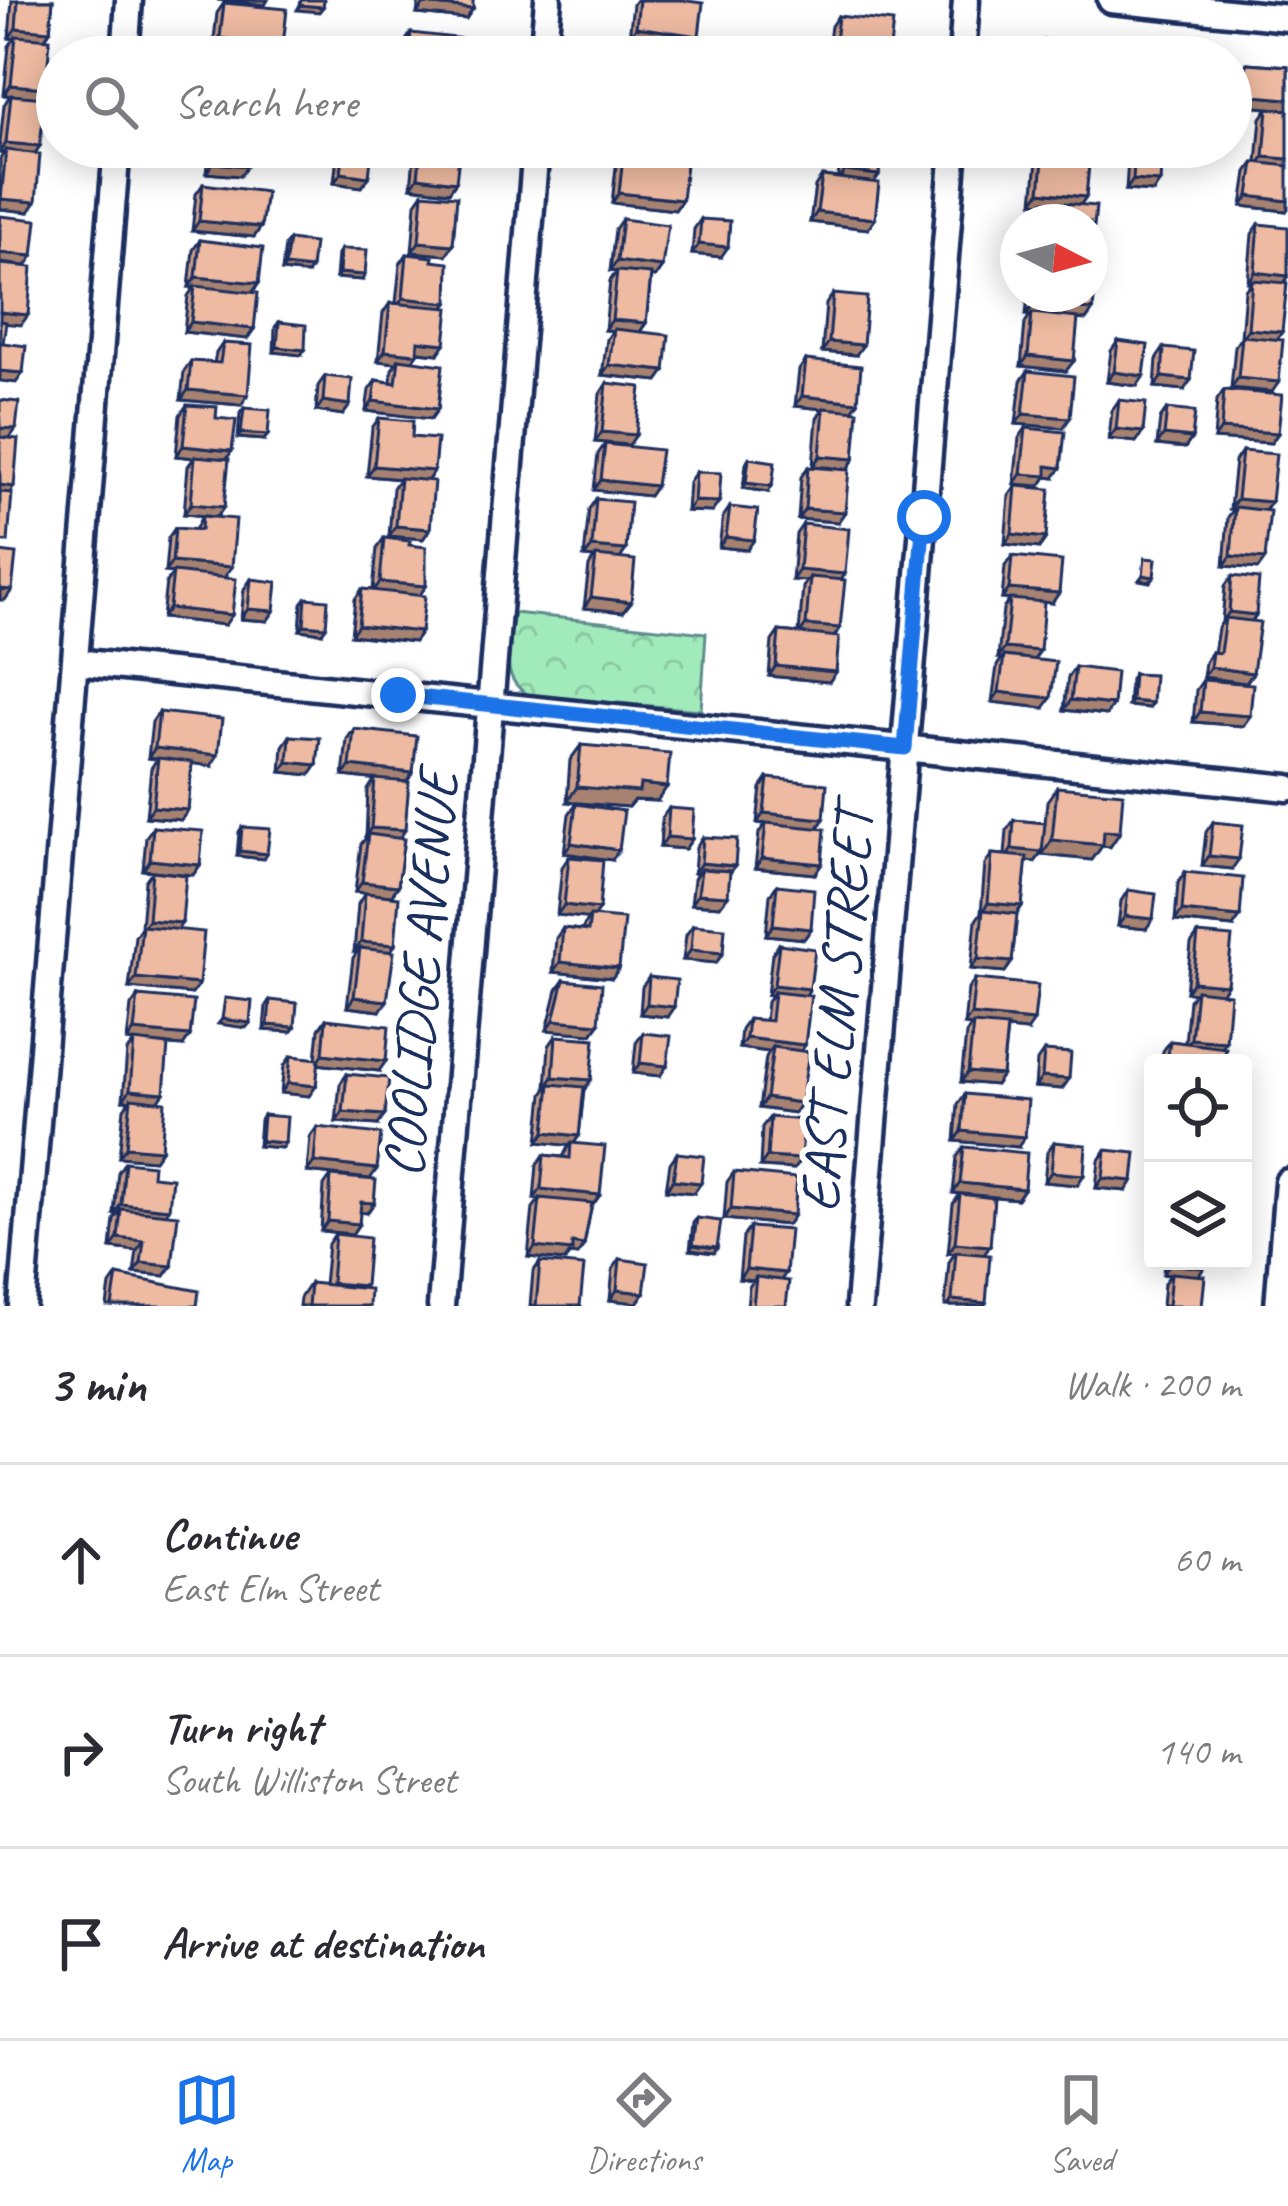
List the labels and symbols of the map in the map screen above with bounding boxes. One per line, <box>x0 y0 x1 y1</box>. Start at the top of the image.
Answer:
north arrow <box>1000 204 1108 312</box>
route start <box>897 490 951 544</box>
route end <box>371 668 425 722</box>
street label: COOLIDGE AVENUE <box>366 761 474 1180</box>
street label: EAST ELM STREET <box>783 791 891 1215</box>

